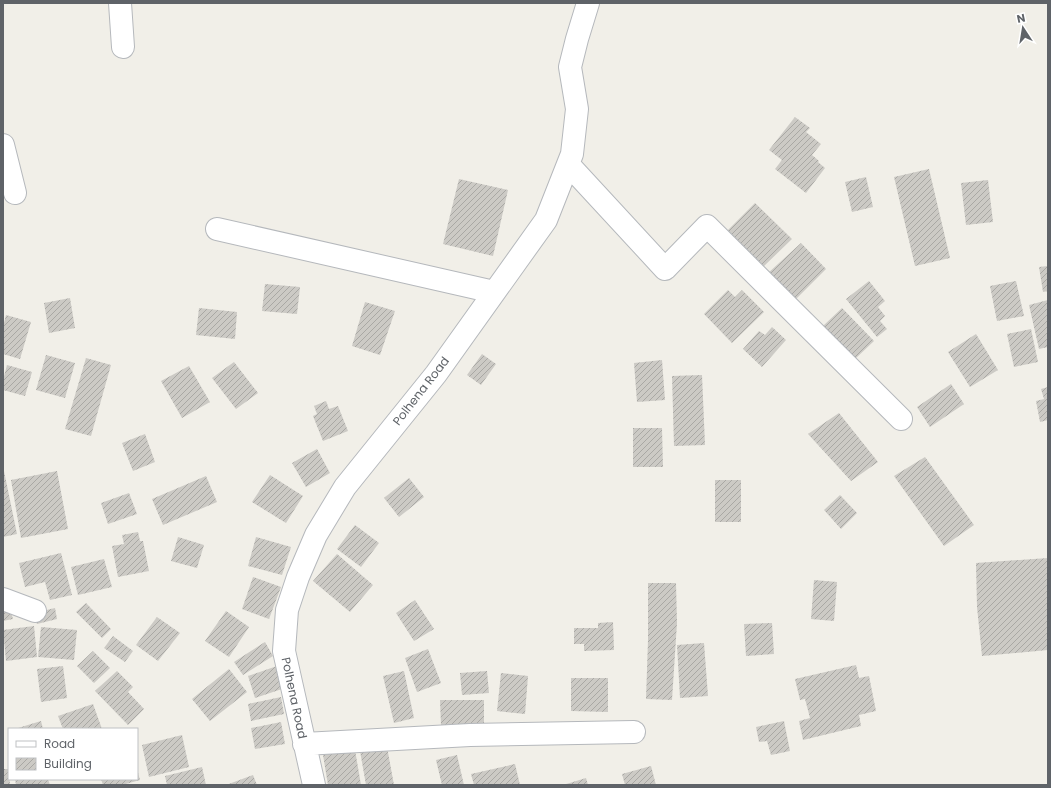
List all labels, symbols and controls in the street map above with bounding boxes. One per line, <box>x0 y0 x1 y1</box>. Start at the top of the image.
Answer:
north arrow <box>1003 8 1043 48</box>
text: N <box>1015 10 1027 27</box>
street label: Polhena Road <box>388 353 453 429</box>
street label: Polhena Road <box>278 656 311 740</box>
legend <box>8 728 138 780</box>
text: Road <box>44 735 75 752</box>
text: Building <box>44 755 92 772</box>

